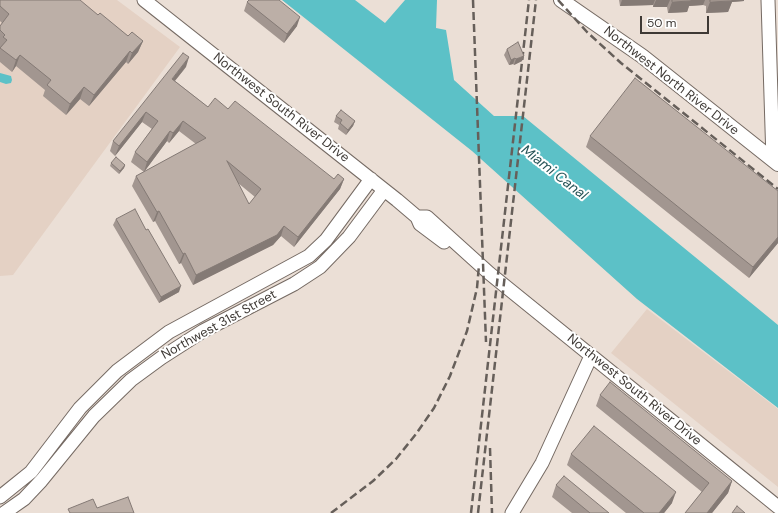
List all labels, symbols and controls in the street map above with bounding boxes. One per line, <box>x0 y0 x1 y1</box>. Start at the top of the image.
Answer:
scale bar <box>642 8 711 34</box>
text: 50 m <box>647 15 676 31</box>
street label: Northwest North River Drive <box>600 23 742 139</box>
street label: Northwest South River Drive <box>210 50 352 166</box>
water label: Miami Canal <box>518 142 590 204</box>
street label: Northwest 31st Street <box>159 287 279 363</box>
street label: Northwest South River Drive <box>564 331 704 449</box>

